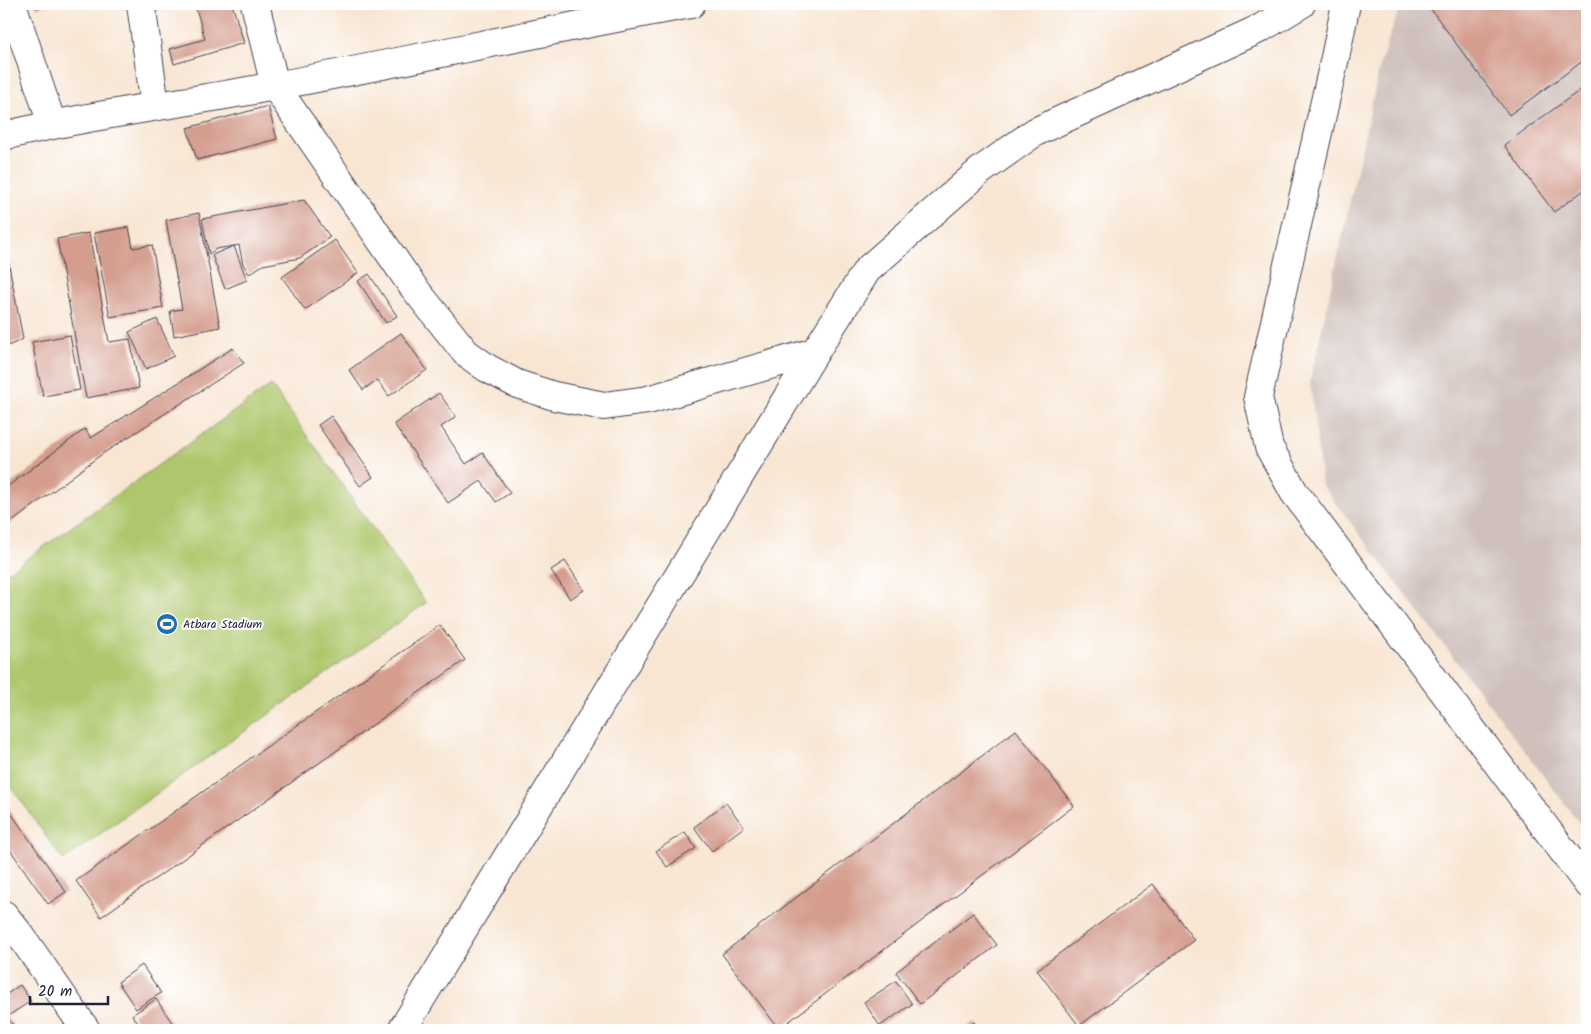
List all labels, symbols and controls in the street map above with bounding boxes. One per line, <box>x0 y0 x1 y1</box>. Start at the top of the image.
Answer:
sports icon: Atbara Stadium <box>155 612 179 636</box>
place label: Atbara Stadium <box>183 615 263 634</box>
scale bar <box>30 974 108 1006</box>
text: 20 m <box>38 980 72 1004</box>

